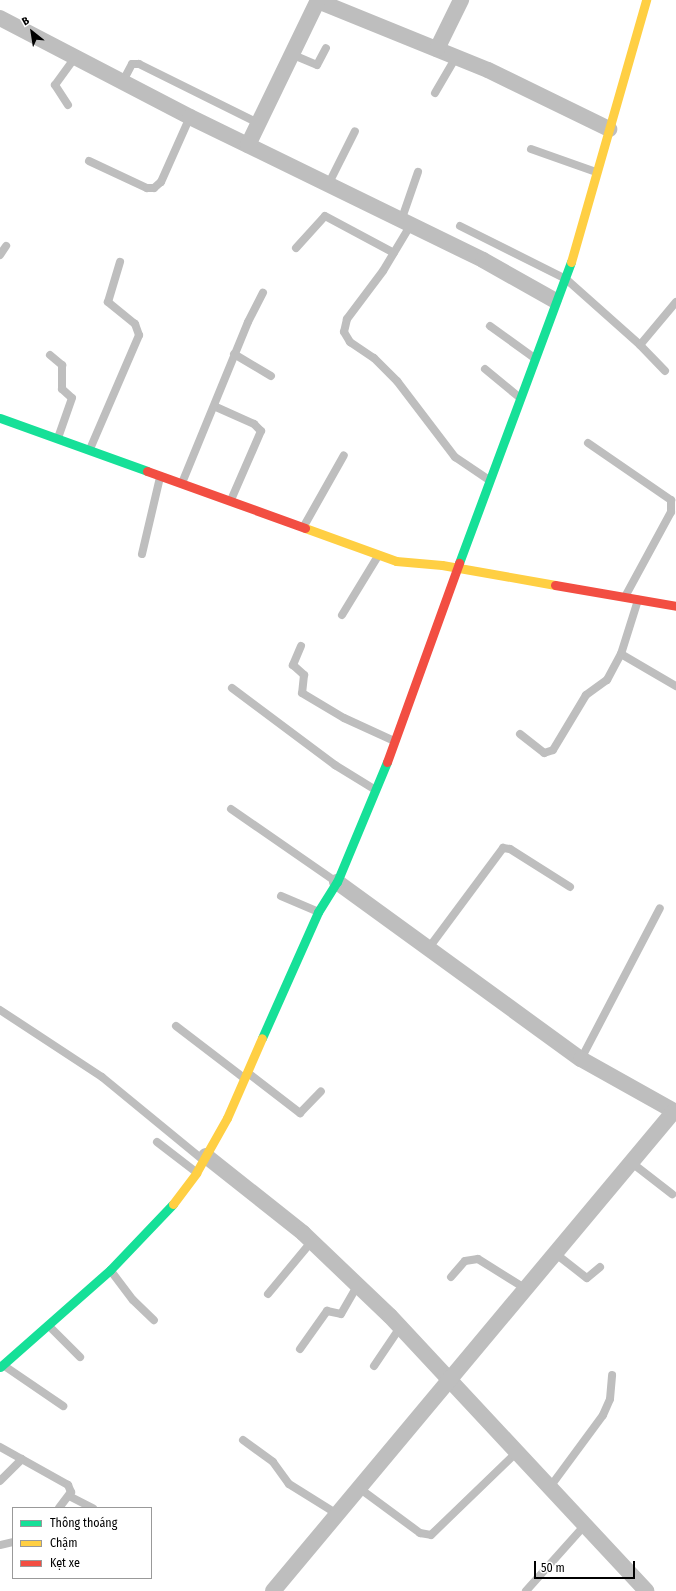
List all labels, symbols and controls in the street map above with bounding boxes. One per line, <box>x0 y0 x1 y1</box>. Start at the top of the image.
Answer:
north arrow <box>12 12 52 52</box>
text: B <box>20 14 32 28</box>
legend <box>12 1507 152 1579</box>
text: Thông thoáng <box>50 1516 117 1530</box>
text: Chậm <box>50 1536 77 1550</box>
scale bar <box>536 1553 637 1579</box>
text: Kẹt xe <box>50 1556 80 1570</box>
text: 50 m <box>541 1561 565 1575</box>

